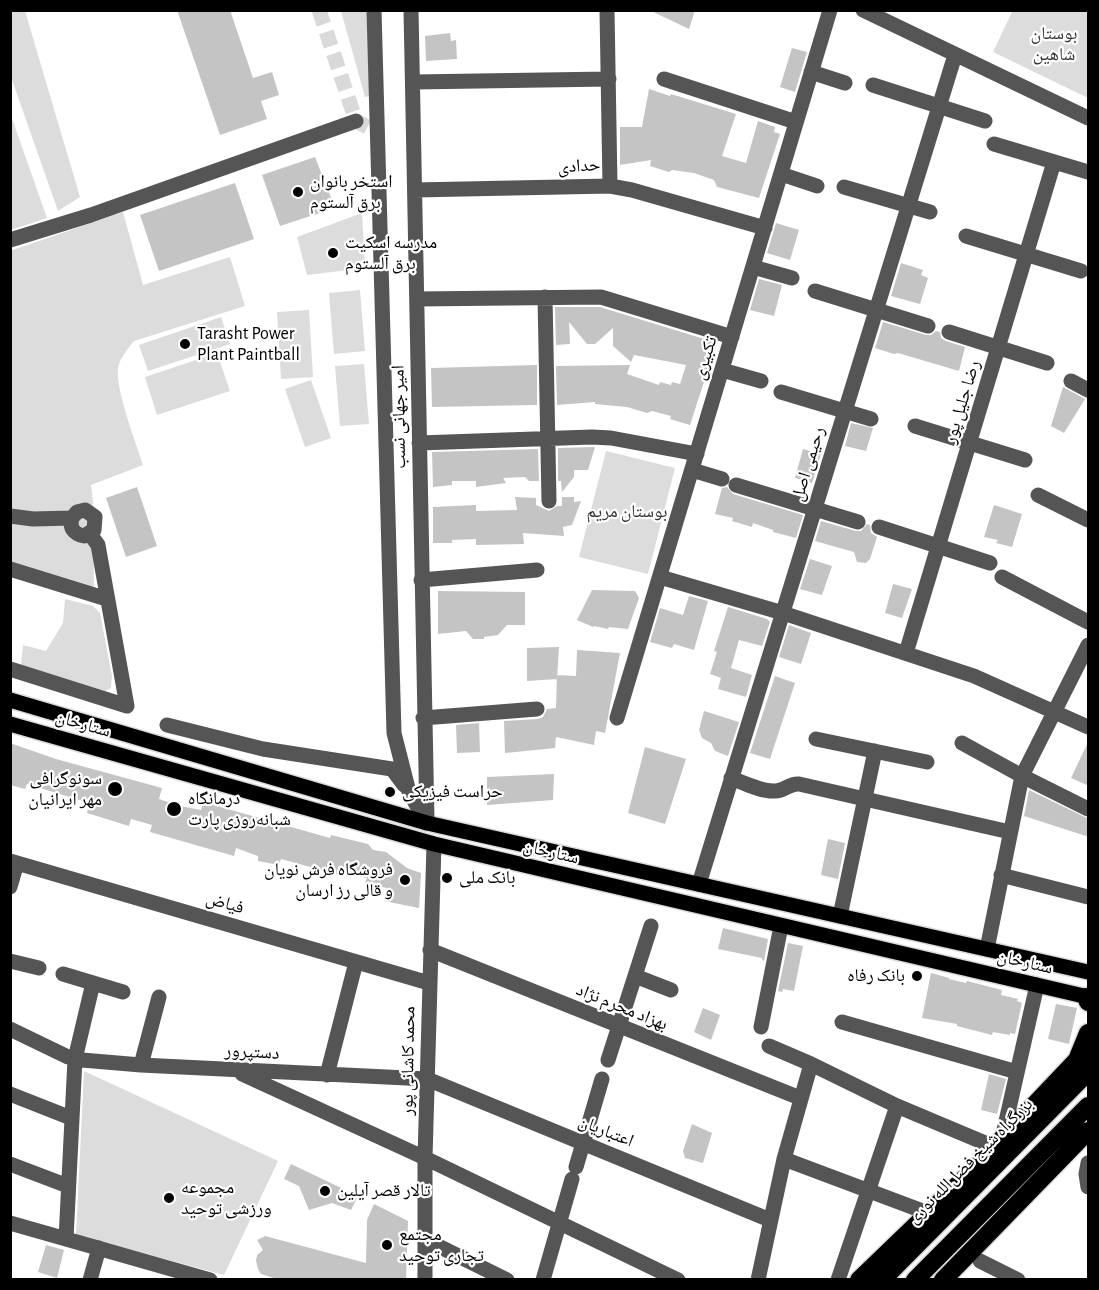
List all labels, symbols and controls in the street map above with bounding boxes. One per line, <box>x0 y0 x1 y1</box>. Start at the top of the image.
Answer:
park label: بوستان شاهین <box>1031 23 1077 66</box>
street label: حدادی <box>557 154 601 178</box>
place label: استخر بانوان برق آلستوم <box>310 171 393 213</box>
marker: استخر بانوان برق آلستوم <box>291 185 305 199</box>
place label: مدرسه اسکیت برق آلستوم <box>345 232 437 274</box>
marker: مدرسه اسکیت برق آلستوم <box>326 246 340 260</box>
place label: Tarasht Power Plant Paintball <box>197 323 300 366</box>
street label: تکبیری <box>688 334 722 382</box>
marker: Tarasht Power Plant Paintball <box>178 337 192 351</box>
street label: رضا جلیل پور <box>939 358 985 446</box>
street label: امیر جهانی نسب <box>387 365 411 469</box>
street label: رحیمی اصل <box>786 424 830 504</box>
park label: بوستان مریم <box>587 501 667 523</box>
street label: ستارخان <box>53 706 113 742</box>
place label: سونوگرافی مهر ایرانیان <box>28 768 102 810</box>
marker: سونوگرافی مهر ایرانیان <box>106 780 124 798</box>
place label: حراست فیزیکی <box>402 781 503 803</box>
marker: حراست فیزیکی <box>383 785 397 799</box>
place label: درمانگاه شبانه‌روزی پارت <box>188 788 291 830</box>
marker: درمانگاه شبانه‌روزی پارت <box>165 800 183 818</box>
street label: ستارخان <box>521 835 581 869</box>
place label: فروشگاه فرش نویان و قالی رز ارسان <box>264 859 393 902</box>
place label: بانک ملی <box>459 867 515 889</box>
marker: بانک ملی <box>440 871 454 885</box>
marker: فروشگاه فرش نویان و قالی رز ارسان <box>398 873 412 887</box>
street label: فیاض <box>204 887 246 919</box>
street label: ستارخان <box>995 945 1055 979</box>
place label: بانک رفاه <box>847 965 905 987</box>
marker: بانک رفاه <box>910 969 924 983</box>
street label: بهزاد محرم نژاد <box>573 979 671 1035</box>
street label: محمد کاشانی پور <box>396 1006 420 1116</box>
street label: دستپرور <box>224 1040 280 1064</box>
street label: بزرگراه شیخ فضل‌الله نوری <box>903 1094 1037 1228</box>
street label: اعتباریان <box>575 1110 637 1152</box>
place label: مجموعه ورزشی توحید <box>181 1177 272 1220</box>
place label: تالار قصر آیلین <box>337 1180 431 1202</box>
marker: تالار قصر آیلین <box>318 1184 332 1198</box>
marker: مجموعه ورزشی توحید <box>162 1191 176 1205</box>
place label: مجتمع تجاری توحید <box>399 1224 484 1266</box>
marker: مجتمع تجاری توحید <box>380 1238 394 1252</box>

